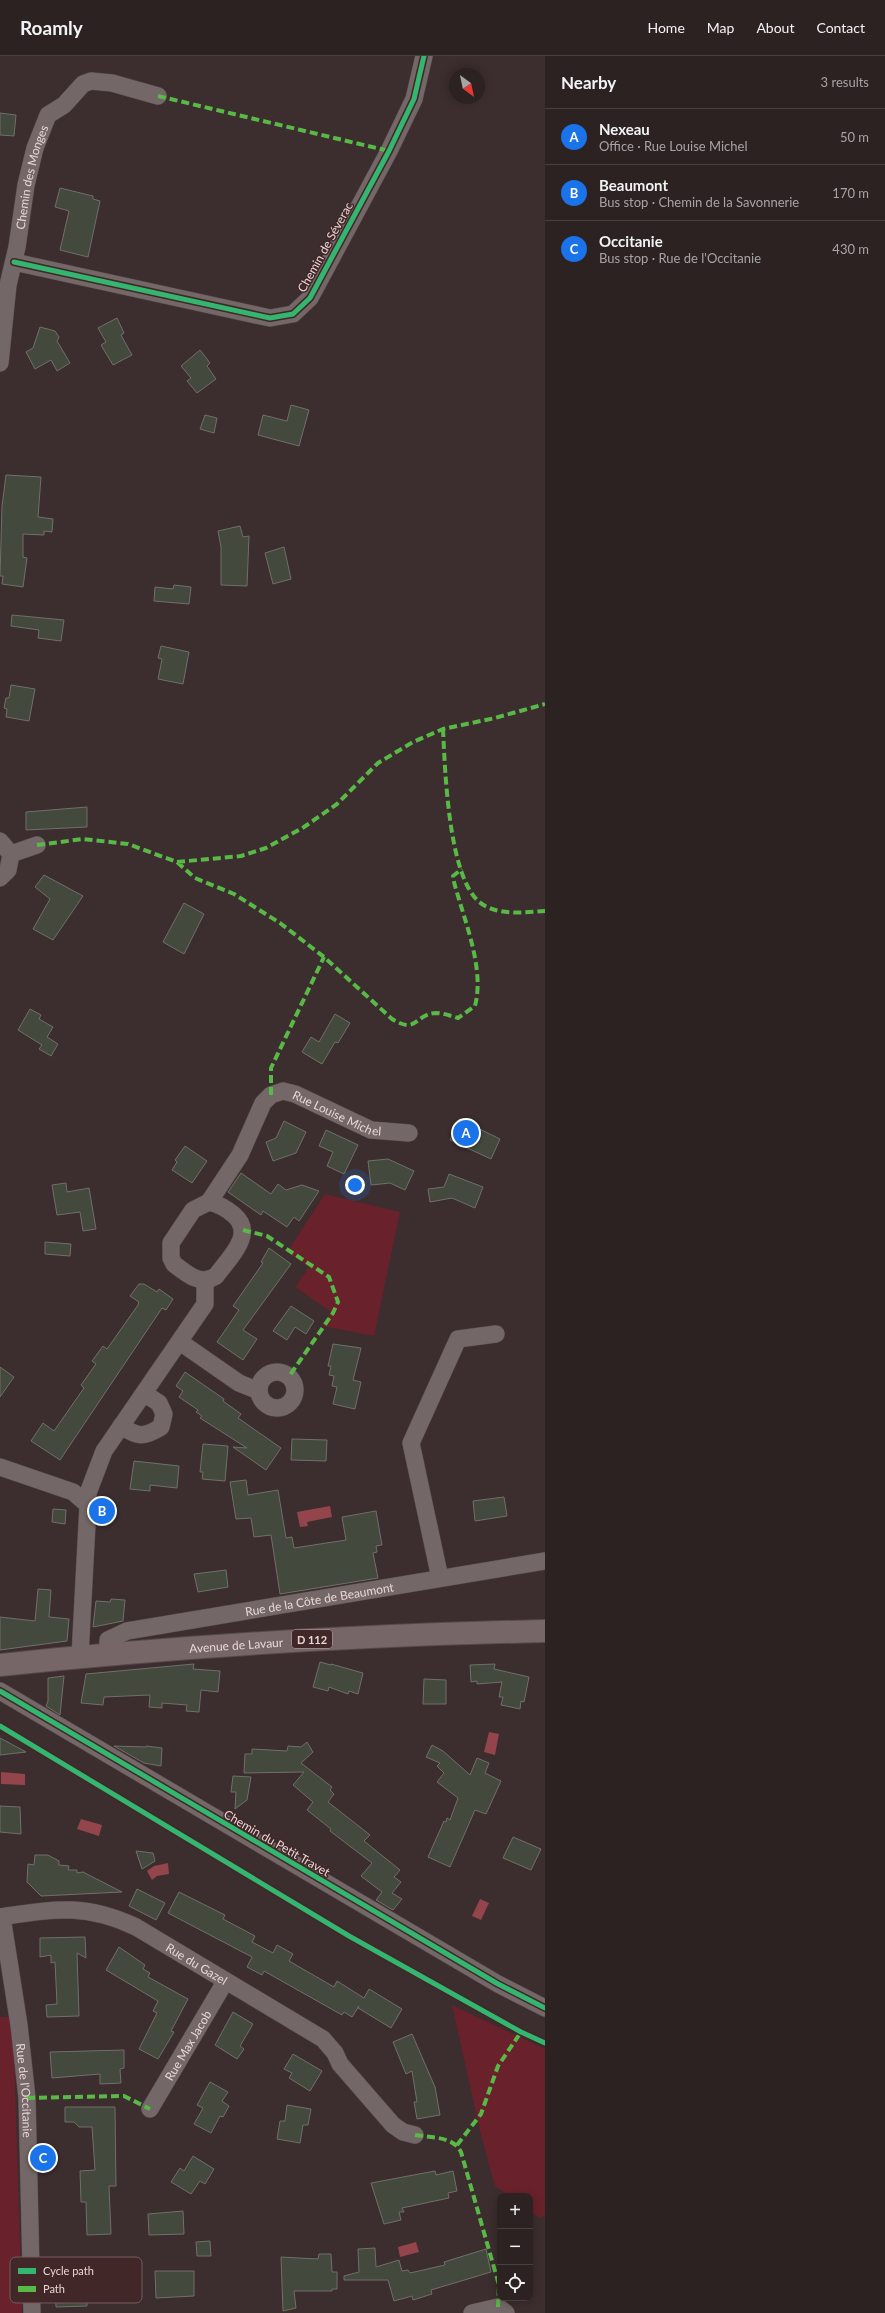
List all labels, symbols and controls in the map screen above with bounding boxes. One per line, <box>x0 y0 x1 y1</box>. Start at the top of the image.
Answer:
text: Roamly <box>20 16 83 39</box>
text: Home <box>647 19 685 36</box>
text: Map <box>707 19 734 36</box>
text: About <box>756 19 794 36</box>
text: Contact <box>816 19 865 36</box>
north arrow <box>449 68 485 104</box>
text: Nearby <box>561 72 616 93</box>
text: 3 results <box>821 74 869 90</box>
text: Nexeau <box>599 120 650 138</box>
street label: Chemin des Monges <box>12 123 51 230</box>
text: A <box>569 129 579 145</box>
text: 50 m <box>840 129 869 145</box>
text: Office · Rue Louise Michel <box>599 138 747 154</box>
text: Beaumont <box>599 176 668 194</box>
text: B <box>570 185 578 201</box>
text: 170 m <box>832 185 869 201</box>
text: Bus stop · Chemin de la Savonnerie <box>599 194 799 210</box>
street label: Chemin de Séverac <box>294 199 356 295</box>
text: Occitanie <box>599 232 663 250</box>
text: C <box>570 241 578 257</box>
text: 430 m <box>832 241 869 257</box>
text: Bus stop · Rue de l'Occitanie <box>599 250 761 266</box>
street label: Rue Louise Michel <box>291 1087 382 1138</box>
pin: A <box>453 1118 479 1148</box>
your location <box>345 1175 365 1195</box>
pin: B <box>89 1496 115 1526</box>
street label: Rue de la Côte de Beaumont <box>244 1579 395 1619</box>
road number: D 112 <box>292 1630 332 1648</box>
street label: Avenue de Lavaur <box>189 1634 284 1656</box>
street label: Chemin du Petit Travet <box>221 1806 333 1880</box>
street label: Rue du Gazel <box>163 1939 230 1988</box>
street label: Rue Max Jacob <box>161 2007 214 2083</box>
street label: Rue de l'Occitanie <box>14 2042 35 2138</box>
pin: C <box>30 2143 56 2173</box>
map controls <box>497 2193 533 2301</box>
button: + <box>497 2193 533 2229</box>
button: − <box>497 2229 533 2265</box>
legend <box>10 2257 142 2303</box>
text: Cycle path <box>43 2264 94 2277</box>
button: locate <box>497 2265 533 2301</box>
text: Path <box>43 2282 65 2295</box>

